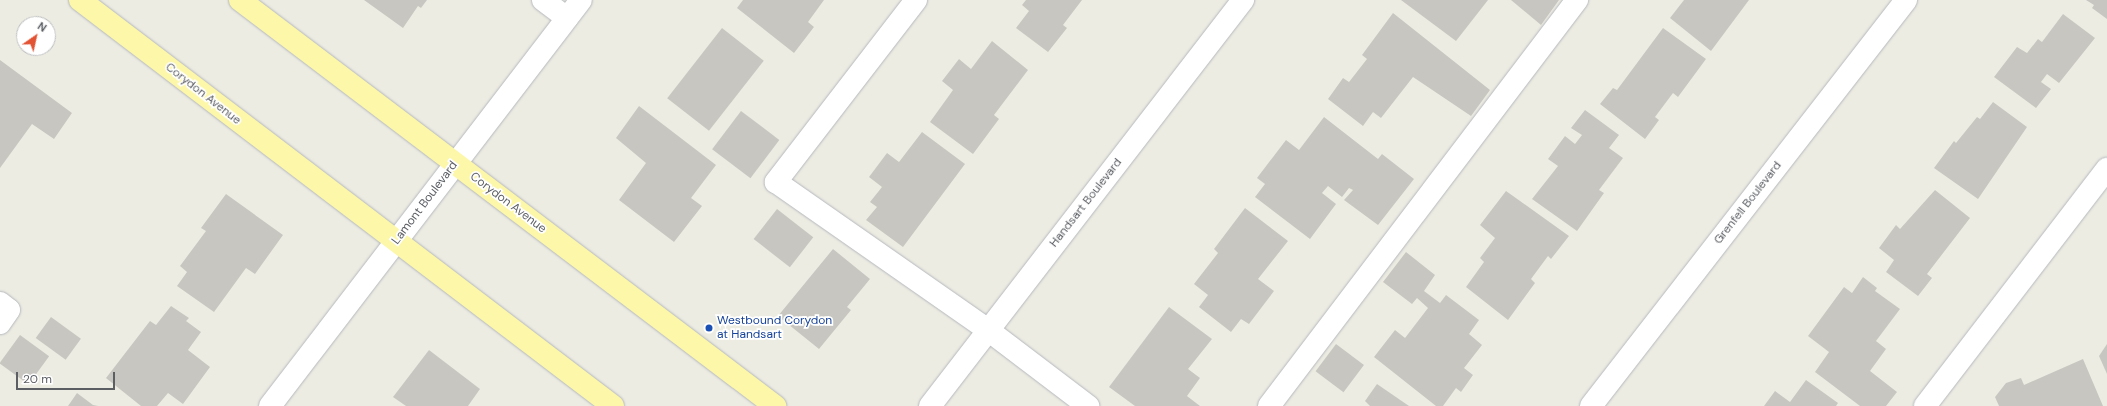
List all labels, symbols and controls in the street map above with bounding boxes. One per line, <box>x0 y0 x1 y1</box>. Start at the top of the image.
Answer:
north arrow <box>16 16 56 56</box>
text: N <box>35 19 49 35</box>
street label: Corydon Avenue <box>162 60 244 128</box>
street label: Handsart Boulevard <box>1047 156 1125 250</box>
street label: Lamont Boulevard <box>389 159 461 247</box>
street label: Grenfell Boulevard <box>1711 159 1785 247</box>
street label: Corydon Avenue <box>467 170 549 236</box>
place label: Westbound Corydon at Handsart <box>717 314 832 342</box>
marker: Westbound Corydon at Handsart <box>704 323 714 333</box>
scale bar <box>18 364 117 390</box>
text: 20 m <box>23 371 52 387</box>

